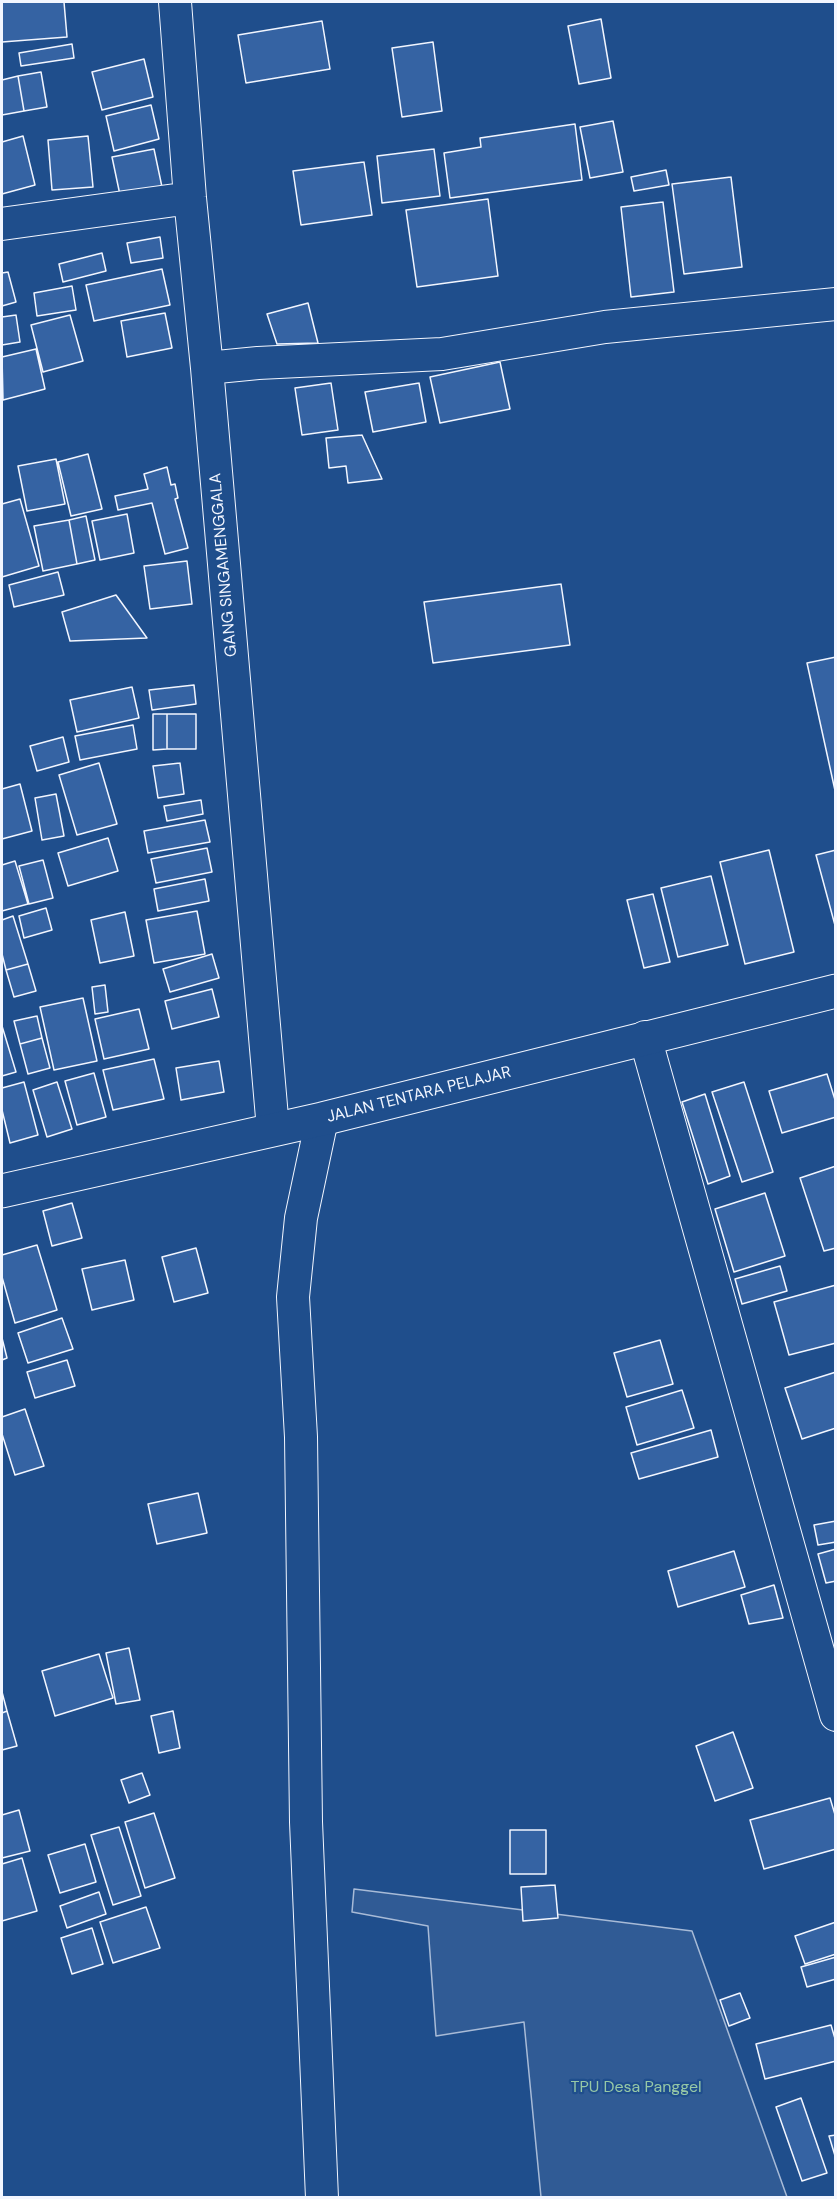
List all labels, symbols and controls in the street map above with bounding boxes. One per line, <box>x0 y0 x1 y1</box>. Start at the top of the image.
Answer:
street label: GANG SINGAMENGGALA <box>206 472 242 658</box>
street label: JALAN TENTARA PELAJAR <box>325 1063 513 1127</box>
park label: TPU Desa Panggel <box>570 2078 702 2098</box>

